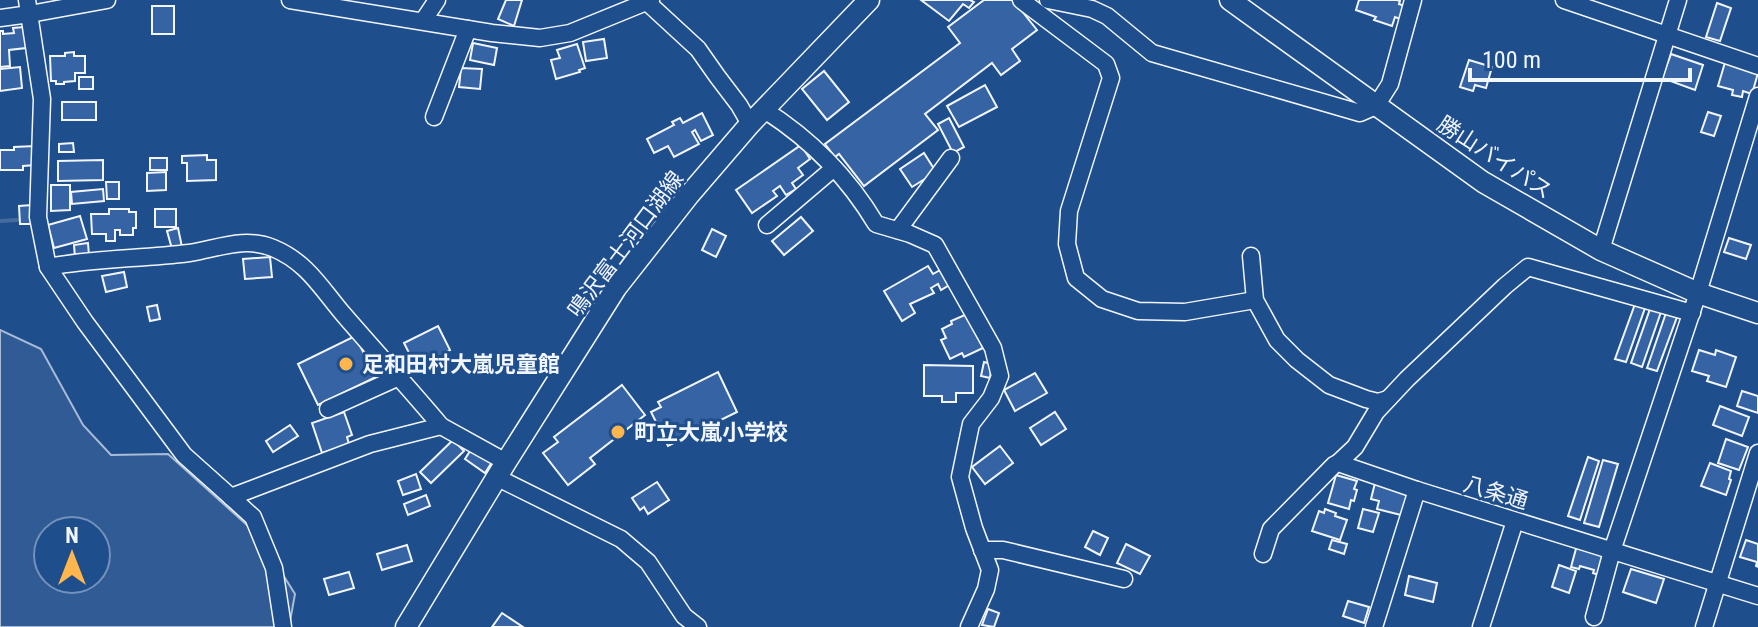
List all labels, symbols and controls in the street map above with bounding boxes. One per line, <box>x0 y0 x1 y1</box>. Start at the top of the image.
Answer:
scale bar <box>1470 32 1690 82</box>
text: 100 m <box>1482 46 1541 74</box>
street label: 勝山バイパス <box>1433 111 1557 204</box>
street label: 鳴沢富士河口湖線 <box>562 166 688 322</box>
place label: 足和田村大嵐児童館 <box>362 352 560 377</box>
marker: 足和田村大嵐児童館 <box>337 355 355 373</box>
place label: 町立大嵐小学校 <box>634 420 788 445</box>
marker: 町立大嵐小学校 <box>609 423 627 441</box>
street label: 八条通 <box>1461 471 1531 514</box>
north arrow <box>32 515 112 595</box>
text: N <box>65 523 79 548</box>

